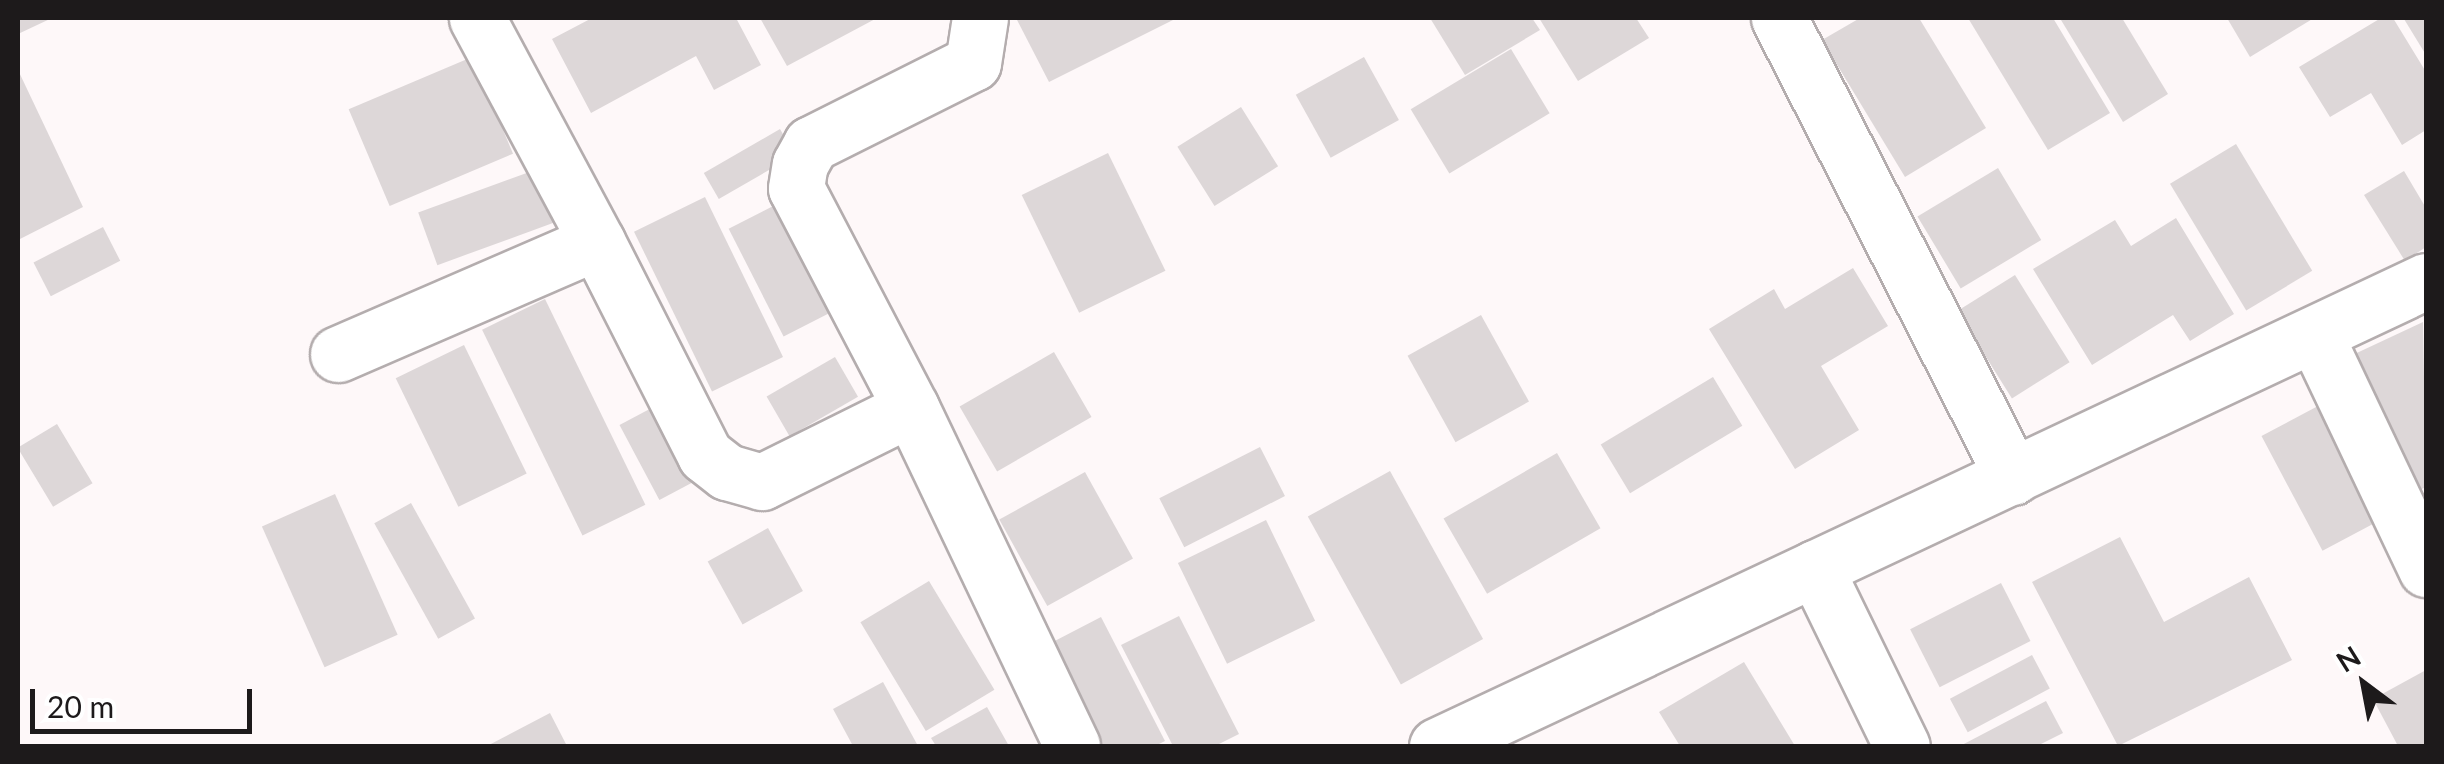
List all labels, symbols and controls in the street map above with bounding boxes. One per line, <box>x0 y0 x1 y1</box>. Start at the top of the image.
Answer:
north arrow <box>2314 634 2414 734</box>
text: N <box>2330 638 2366 679</box>
scale bar <box>35 669 258 731</box>
text: 20 m <box>47 688 114 724</box>

